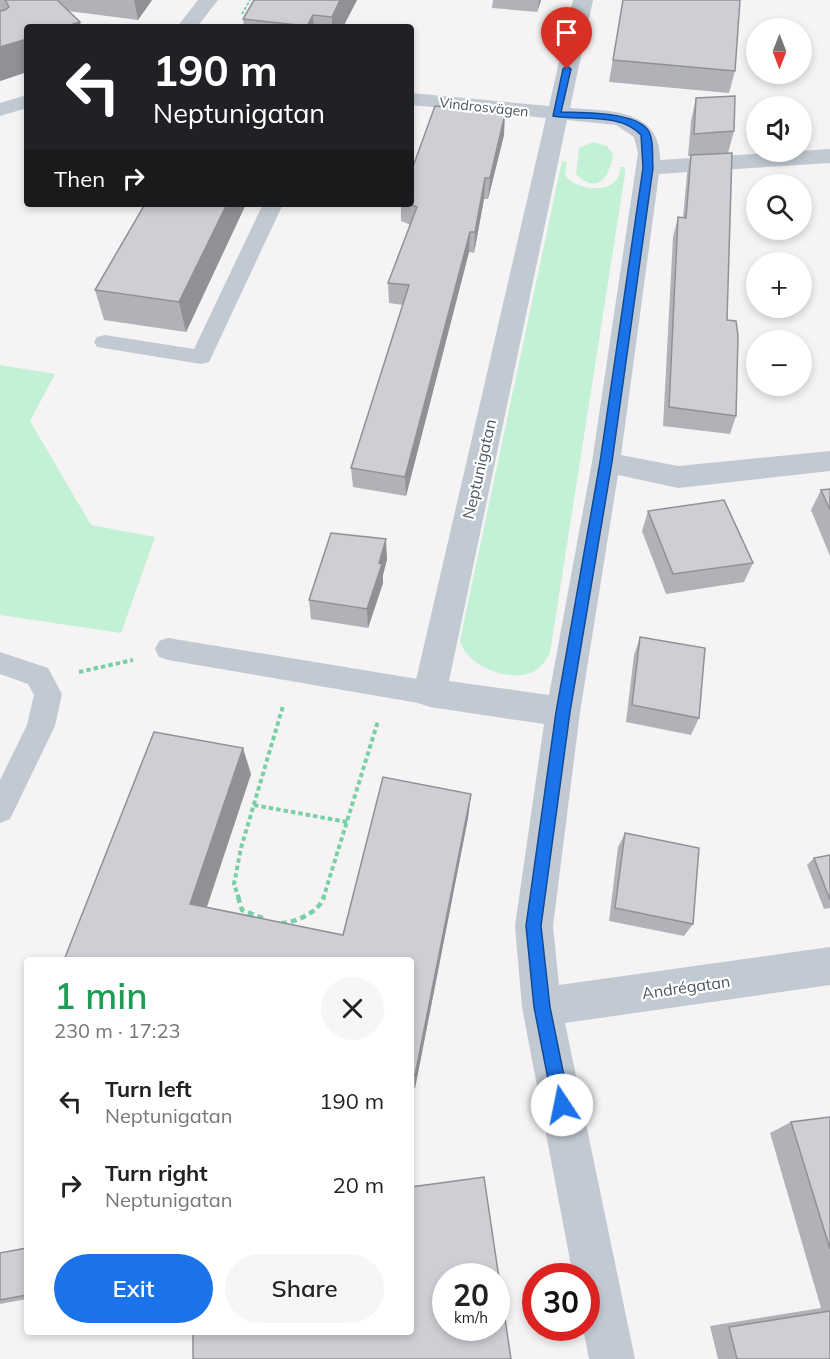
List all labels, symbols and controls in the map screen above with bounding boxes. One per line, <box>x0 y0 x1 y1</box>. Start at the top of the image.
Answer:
pin <box>541 7 592 69</box>
icon: arrive <box>550 16 583 49</box>
north arrow <box>746 18 812 84</box>
map controls <box>746 18 812 396</box>
text: 190 m <box>153 44 278 97</box>
icon: left <box>54 48 132 126</box>
street label: Vindrosvägen <box>439 93 529 121</box>
text: Neptunigatan <box>153 96 325 130</box>
button: sound <box>746 96 812 162</box>
icon: right <box>117 162 150 195</box>
text: Then <box>54 165 105 193</box>
button: search <box>746 174 812 240</box>
button: + <box>746 252 812 318</box>
button: − <box>746 330 812 396</box>
street label: Neptunigatan <box>458 417 500 521</box>
street label: Andrégatan <box>641 971 731 1003</box>
text: 1 min <box>54 973 148 1018</box>
button: close <box>321 977 384 1040</box>
text: 230 m · 17:23 <box>54 1018 180 1043</box>
position arrow <box>530 1073 594 1137</box>
text: Turn left <box>105 1075 192 1103</box>
icon: left <box>54 1085 87 1118</box>
text: 190 m <box>319 1087 384 1115</box>
text: Neptunigatan <box>105 1103 233 1128</box>
text: Turn right <box>105 1159 208 1187</box>
icon: right <box>54 1169 87 1202</box>
text: 20 m <box>333 1171 384 1199</box>
text: Neptunigatan <box>105 1187 233 1212</box>
button: Exit <box>54 1254 213 1323</box>
button: Share <box>225 1254 384 1323</box>
speed limit sign: 30 <box>522 1263 600 1341</box>
text: 20 <box>453 1276 489 1314</box>
text: km/h <box>454 1308 488 1327</box>

